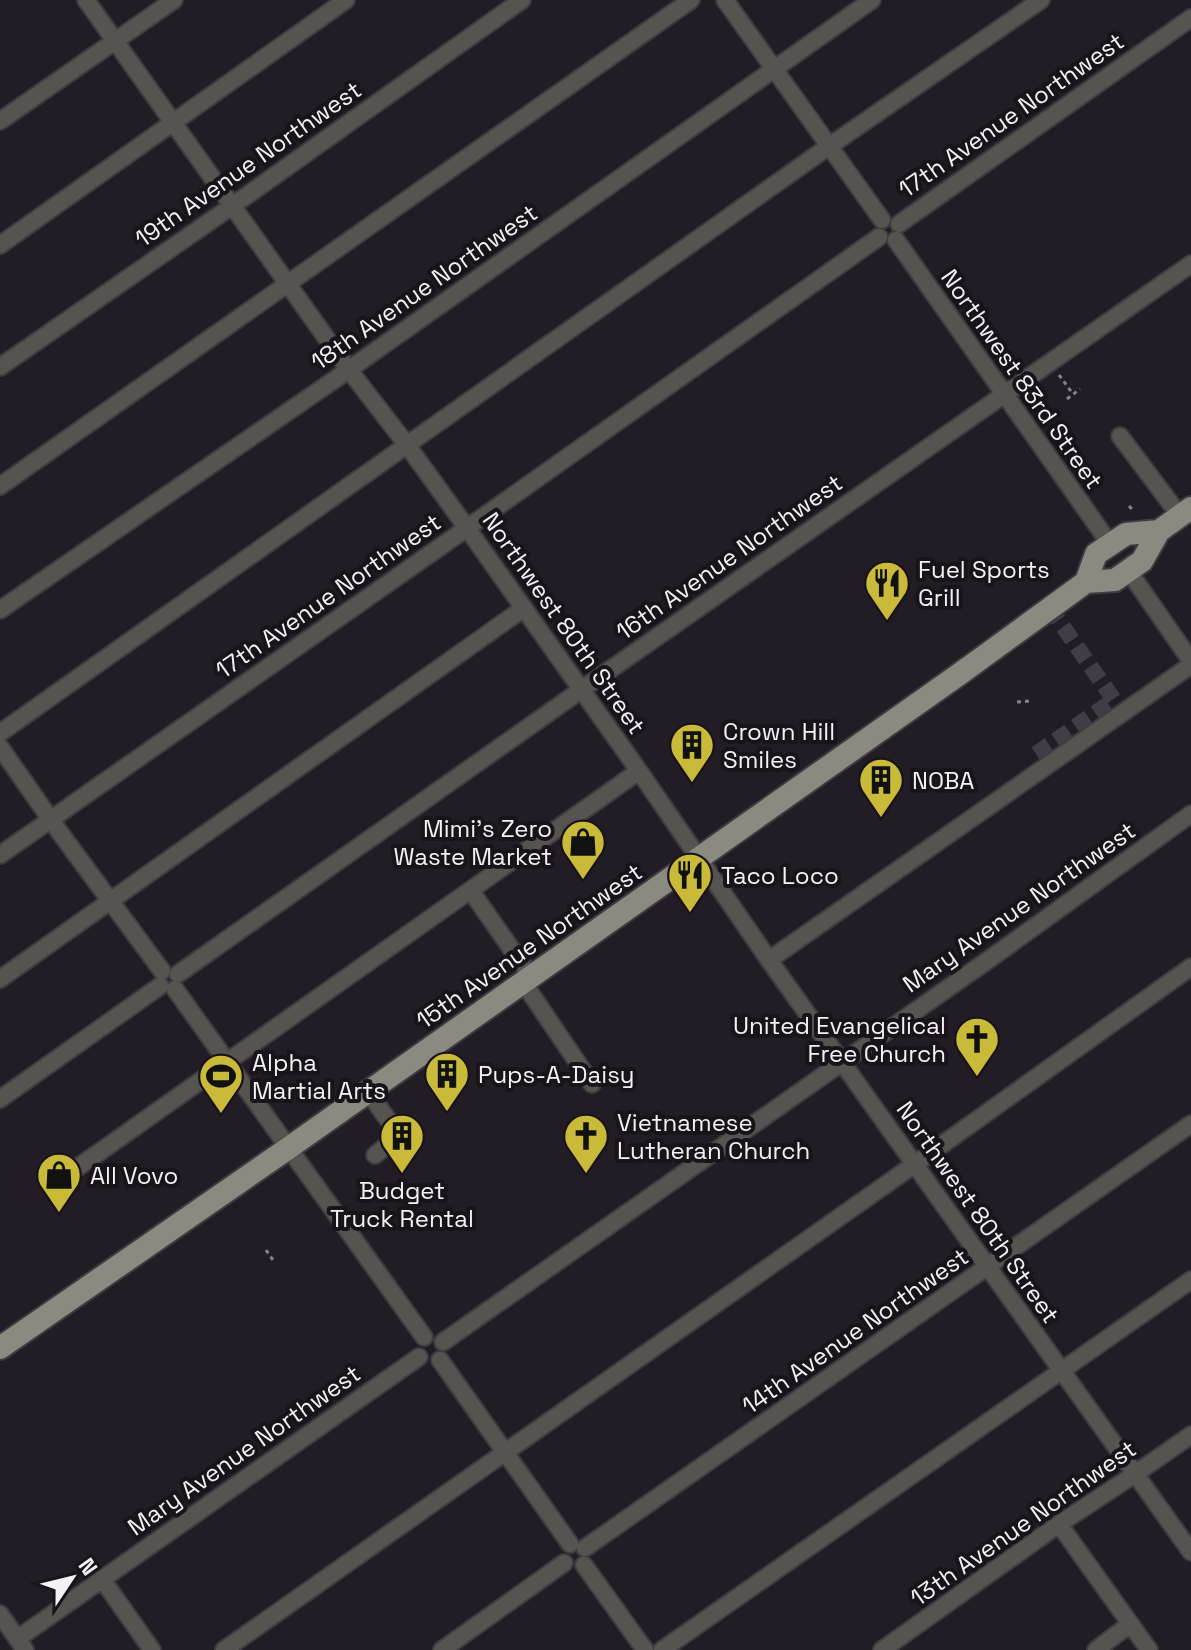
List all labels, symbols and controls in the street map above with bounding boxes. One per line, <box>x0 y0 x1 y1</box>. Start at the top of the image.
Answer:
street label: 17th Avenue Northwest <box>892 25 1130 205</box>
street label: 19th Avenue Northwest <box>129 74 367 254</box>
street label: 18th Avenue Northwest <box>305 197 543 377</box>
street label: Northwest 83rd Street <box>934 263 1110 495</box>
street label: 16th Avenue Northwest <box>610 467 848 647</box>
street label: 17th Avenue Northwest <box>209 506 447 686</box>
street label: Northwest 80th Street <box>476 506 652 740</box>
place label: Fuel Sports Grill <box>918 554 1050 613</box>
restaurant icon: Fuel Sports Grill <box>863 559 911 622</box>
place label: Crown Hill Smiles <box>723 716 835 775</box>
building icon: Crown Hill Smiles <box>668 721 716 784</box>
building icon: NOBA <box>857 756 905 819</box>
place label: NOBA <box>912 765 974 796</box>
place label: Mimi’s Zero Waste Market <box>394 813 552 872</box>
street label: Mary Avenue Northwest <box>897 815 1141 999</box>
shop icon: Mimi’s Zero Waste Market <box>559 818 607 881</box>
restaurant icon: Taco Loco <box>666 851 714 914</box>
street label: 15th Avenue Northwest <box>410 856 648 1036</box>
place label: Taco Loco <box>721 860 839 891</box>
place label: United Evangelical Free Church <box>733 1010 946 1069</box>
church icon: United Evangelical Free Church <box>953 1015 1001 1078</box>
place label: Alpha Martial Arts <box>252 1047 386 1106</box>
building icon: Pups-A-Daisy <box>423 1050 471 1113</box>
sports icon: Alpha Martial Arts <box>197 1052 245 1115</box>
place label: Pups-A-Daisy <box>478 1059 634 1090</box>
street label: Northwest 80th Street <box>890 1095 1066 1329</box>
place label: Vietnamese Lutheran Church <box>617 1107 810 1166</box>
building icon: Budget Truck Rental <box>378 1112 426 1175</box>
church icon: Vietnamese Lutheran Church <box>562 1112 610 1175</box>
shop icon: All Vovo <box>35 1151 83 1214</box>
place label: All Vovo <box>90 1160 178 1191</box>
place label: Budget Truck Rental <box>330 1175 474 1234</box>
street label: 14th Avenue Northwest <box>736 1241 974 1421</box>
street label: Mary Avenue Northwest <box>122 1358 366 1542</box>
street label: 13th Avenue Northwest <box>904 1433 1142 1613</box>
north arrow <box>32 1538 112 1618</box>
text: N <box>73 1552 104 1581</box>

